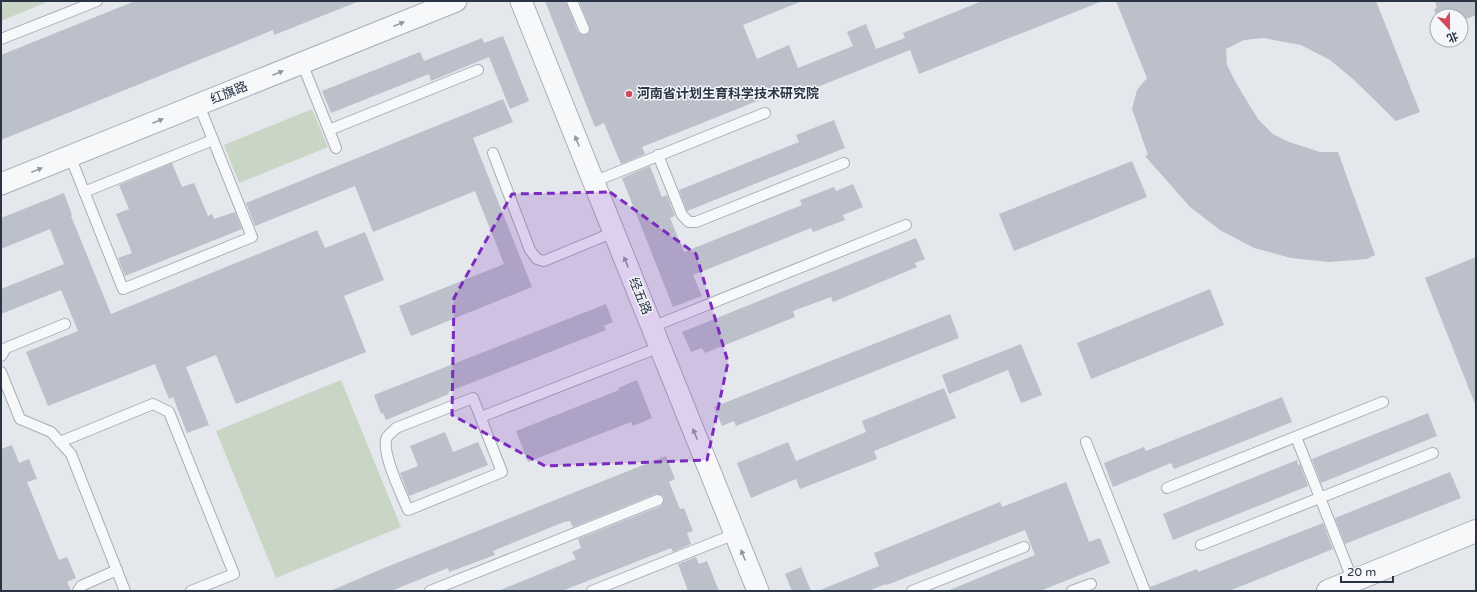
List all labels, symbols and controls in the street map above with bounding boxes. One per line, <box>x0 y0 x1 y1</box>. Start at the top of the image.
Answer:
north arrow <box>1429 8 1469 48</box>
one-way arrow <box>394 21 406 27</box>
text: 北 <box>1445 29 1460 45</box>
one-way arrow <box>273 69 285 75</box>
street label: 红旗路 <box>208 78 250 108</box>
place label: 河南省计划生育科学技术研究院 <box>637 86 819 102</box>
marker: 河南省计划生育科学技术研究院 <box>624 89 634 99</box>
one-way arrow <box>152 118 164 124</box>
one-way arrow <box>574 134 580 146</box>
one-way arrow <box>32 166 44 172</box>
one-way arrow <box>622 255 628 267</box>
street label: 经五路 <box>625 275 655 317</box>
one-way arrow <box>692 429 698 440</box>
one-way arrow <box>740 548 746 560</box>
scale bar <box>1341 558 1393 584</box>
text: 20 m <box>1347 565 1376 579</box>

